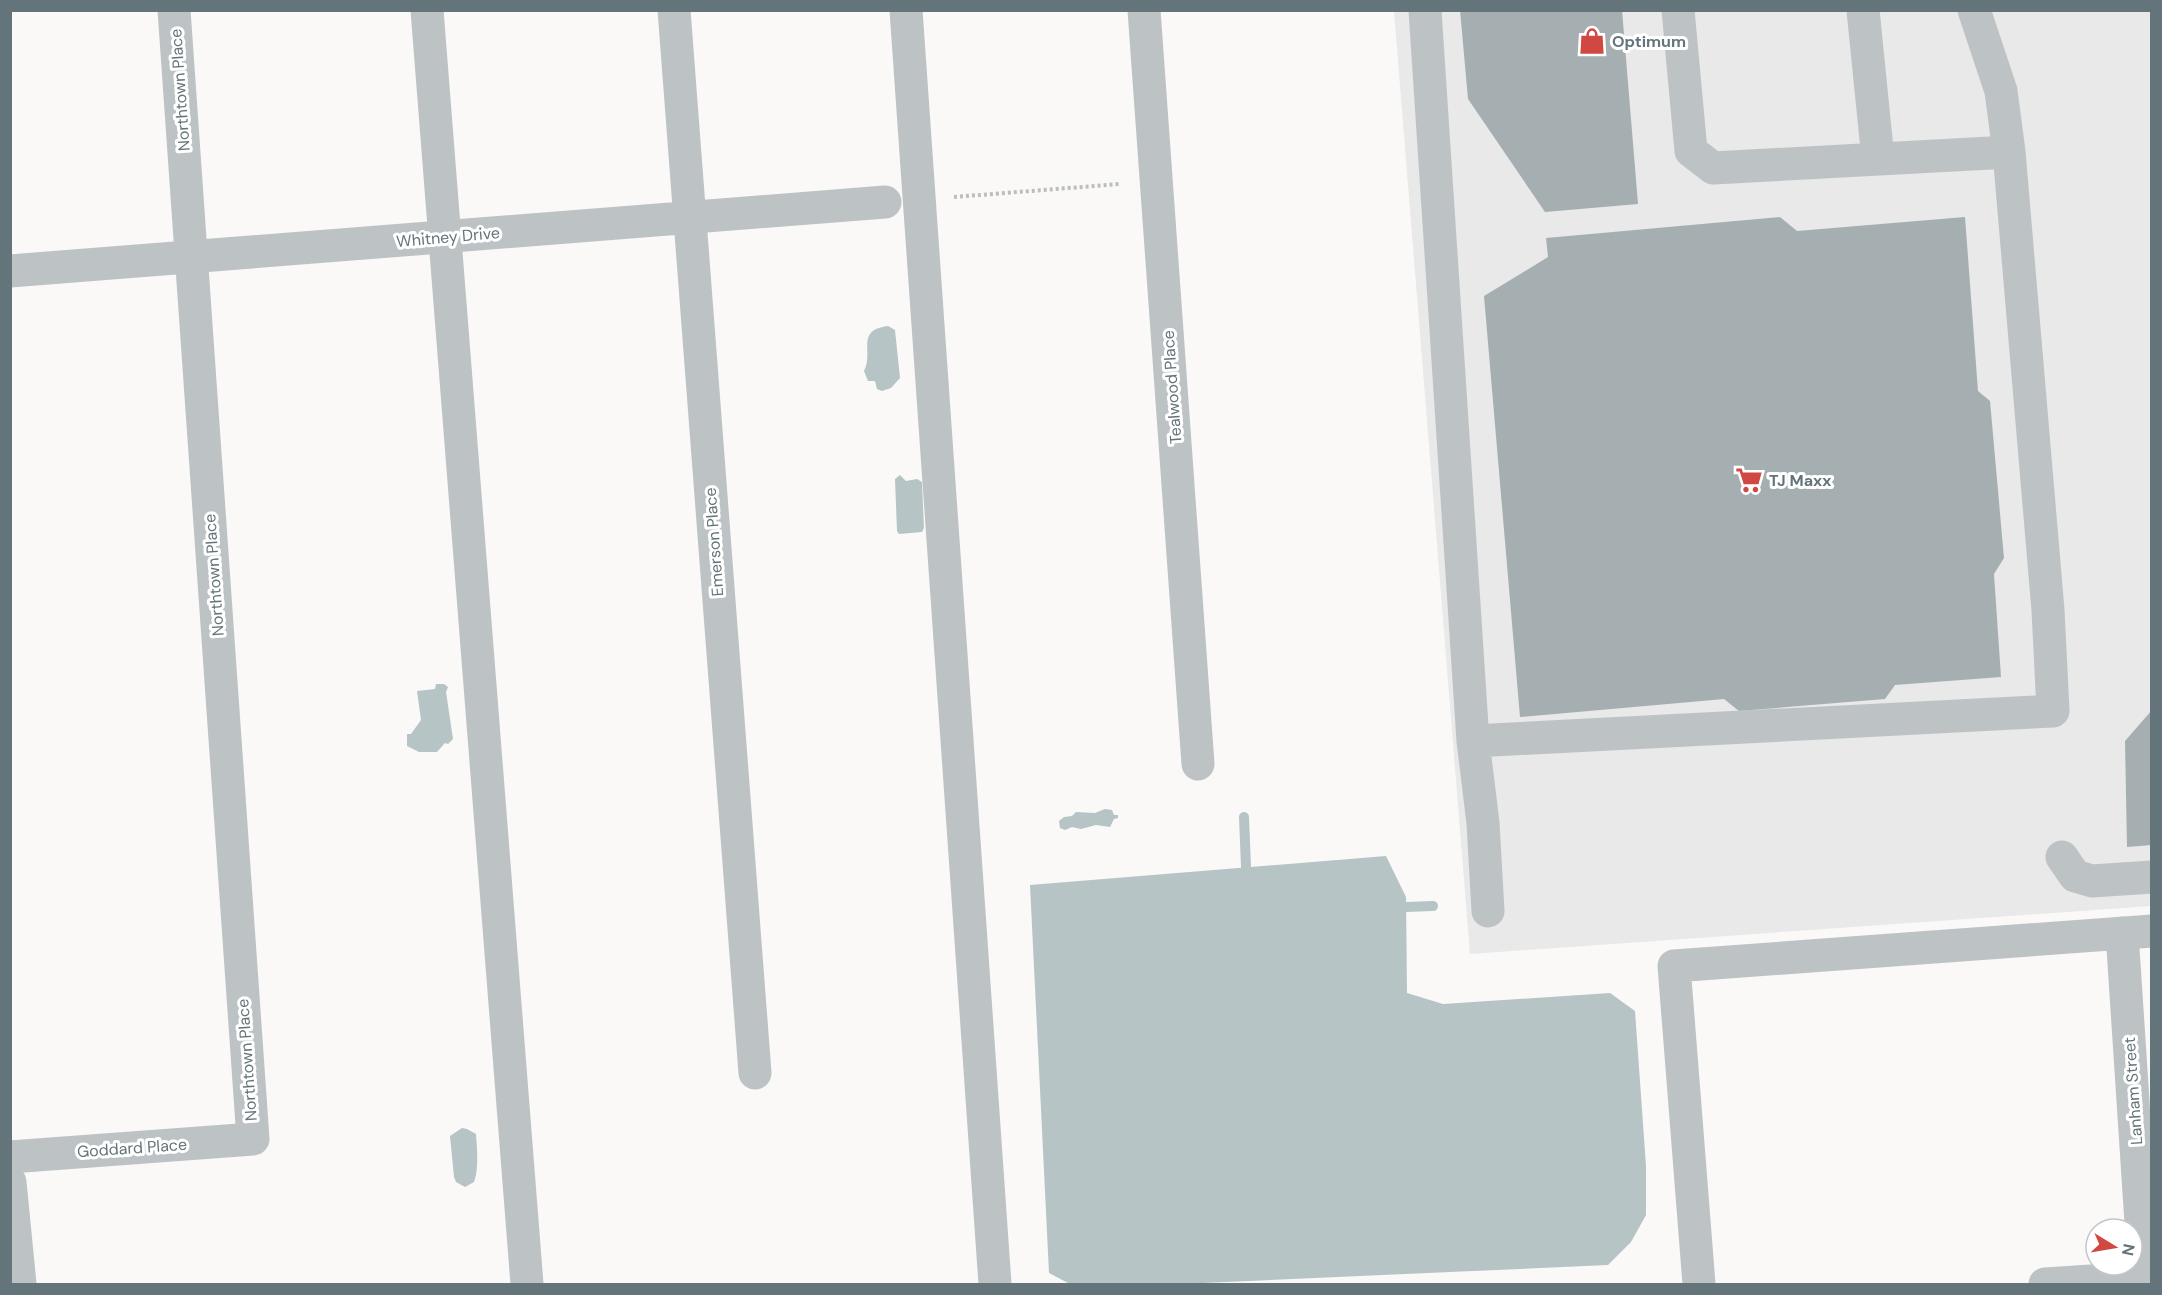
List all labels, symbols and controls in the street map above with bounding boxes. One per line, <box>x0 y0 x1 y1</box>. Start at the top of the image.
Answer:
shop icon: Optimum <box>1577 26 1607 56</box>
street label: Northtown Place <box>165 28 195 152</box>
place label: Optimum <box>1612 31 1686 52</box>
street label: Whitney Drive <box>395 222 501 252</box>
street label: Tealwood Place <box>1158 329 1186 445</box>
supermarket icon: TJ Maxx <box>1734 465 1764 495</box>
place label: TJ Maxx <box>1769 470 1831 491</box>
street label: Emerson Place <box>700 487 728 597</box>
street label: Northtown Place <box>199 513 229 637</box>
street label: Northtown Place <box>232 998 262 1122</box>
street label: Lanham Street <box>2119 1036 2147 1146</box>
street label: Goddard Place <box>76 1134 188 1162</box>
north arrow <box>2084 1217 2144 1277</box>
text: N <box>2117 1242 2140 1257</box>

